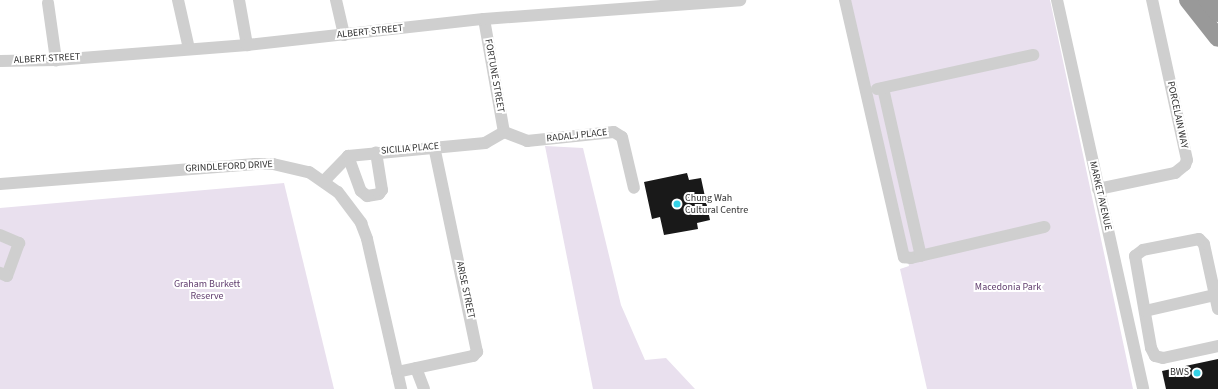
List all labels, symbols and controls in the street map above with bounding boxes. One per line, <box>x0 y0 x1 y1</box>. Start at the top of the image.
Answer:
street label: ALBERT STREET <box>336 23 404 41</box>
street label: FORTUNE STREET <box>482 38 506 114</box>
street label: ALBERT STREET <box>14 51 80 67</box>
street label: PORCELAIN WAY <box>1164 80 1190 150</box>
street label: RADALJ PLACE <box>546 127 608 145</box>
street label: SICILIA PLACE <box>381 140 439 158</box>
street label: GRINDLEFORD DRIVE <box>185 159 273 175</box>
street label: MARKET AVENUE <box>1086 160 1114 232</box>
place label: Chung Wah Cultural Centre <box>685 192 748 216</box>
marker: Chung Wah Cultural Centre <box>672 199 682 209</box>
street label: ARISE STREET <box>453 260 477 320</box>
park label: Graham Burkett Reserve <box>174 278 240 302</box>
park label: Macedonia Park <box>975 282 1041 294</box>
place label: BWS <box>1170 367 1189 379</box>
marker: BWS <box>1192 368 1202 378</box>

